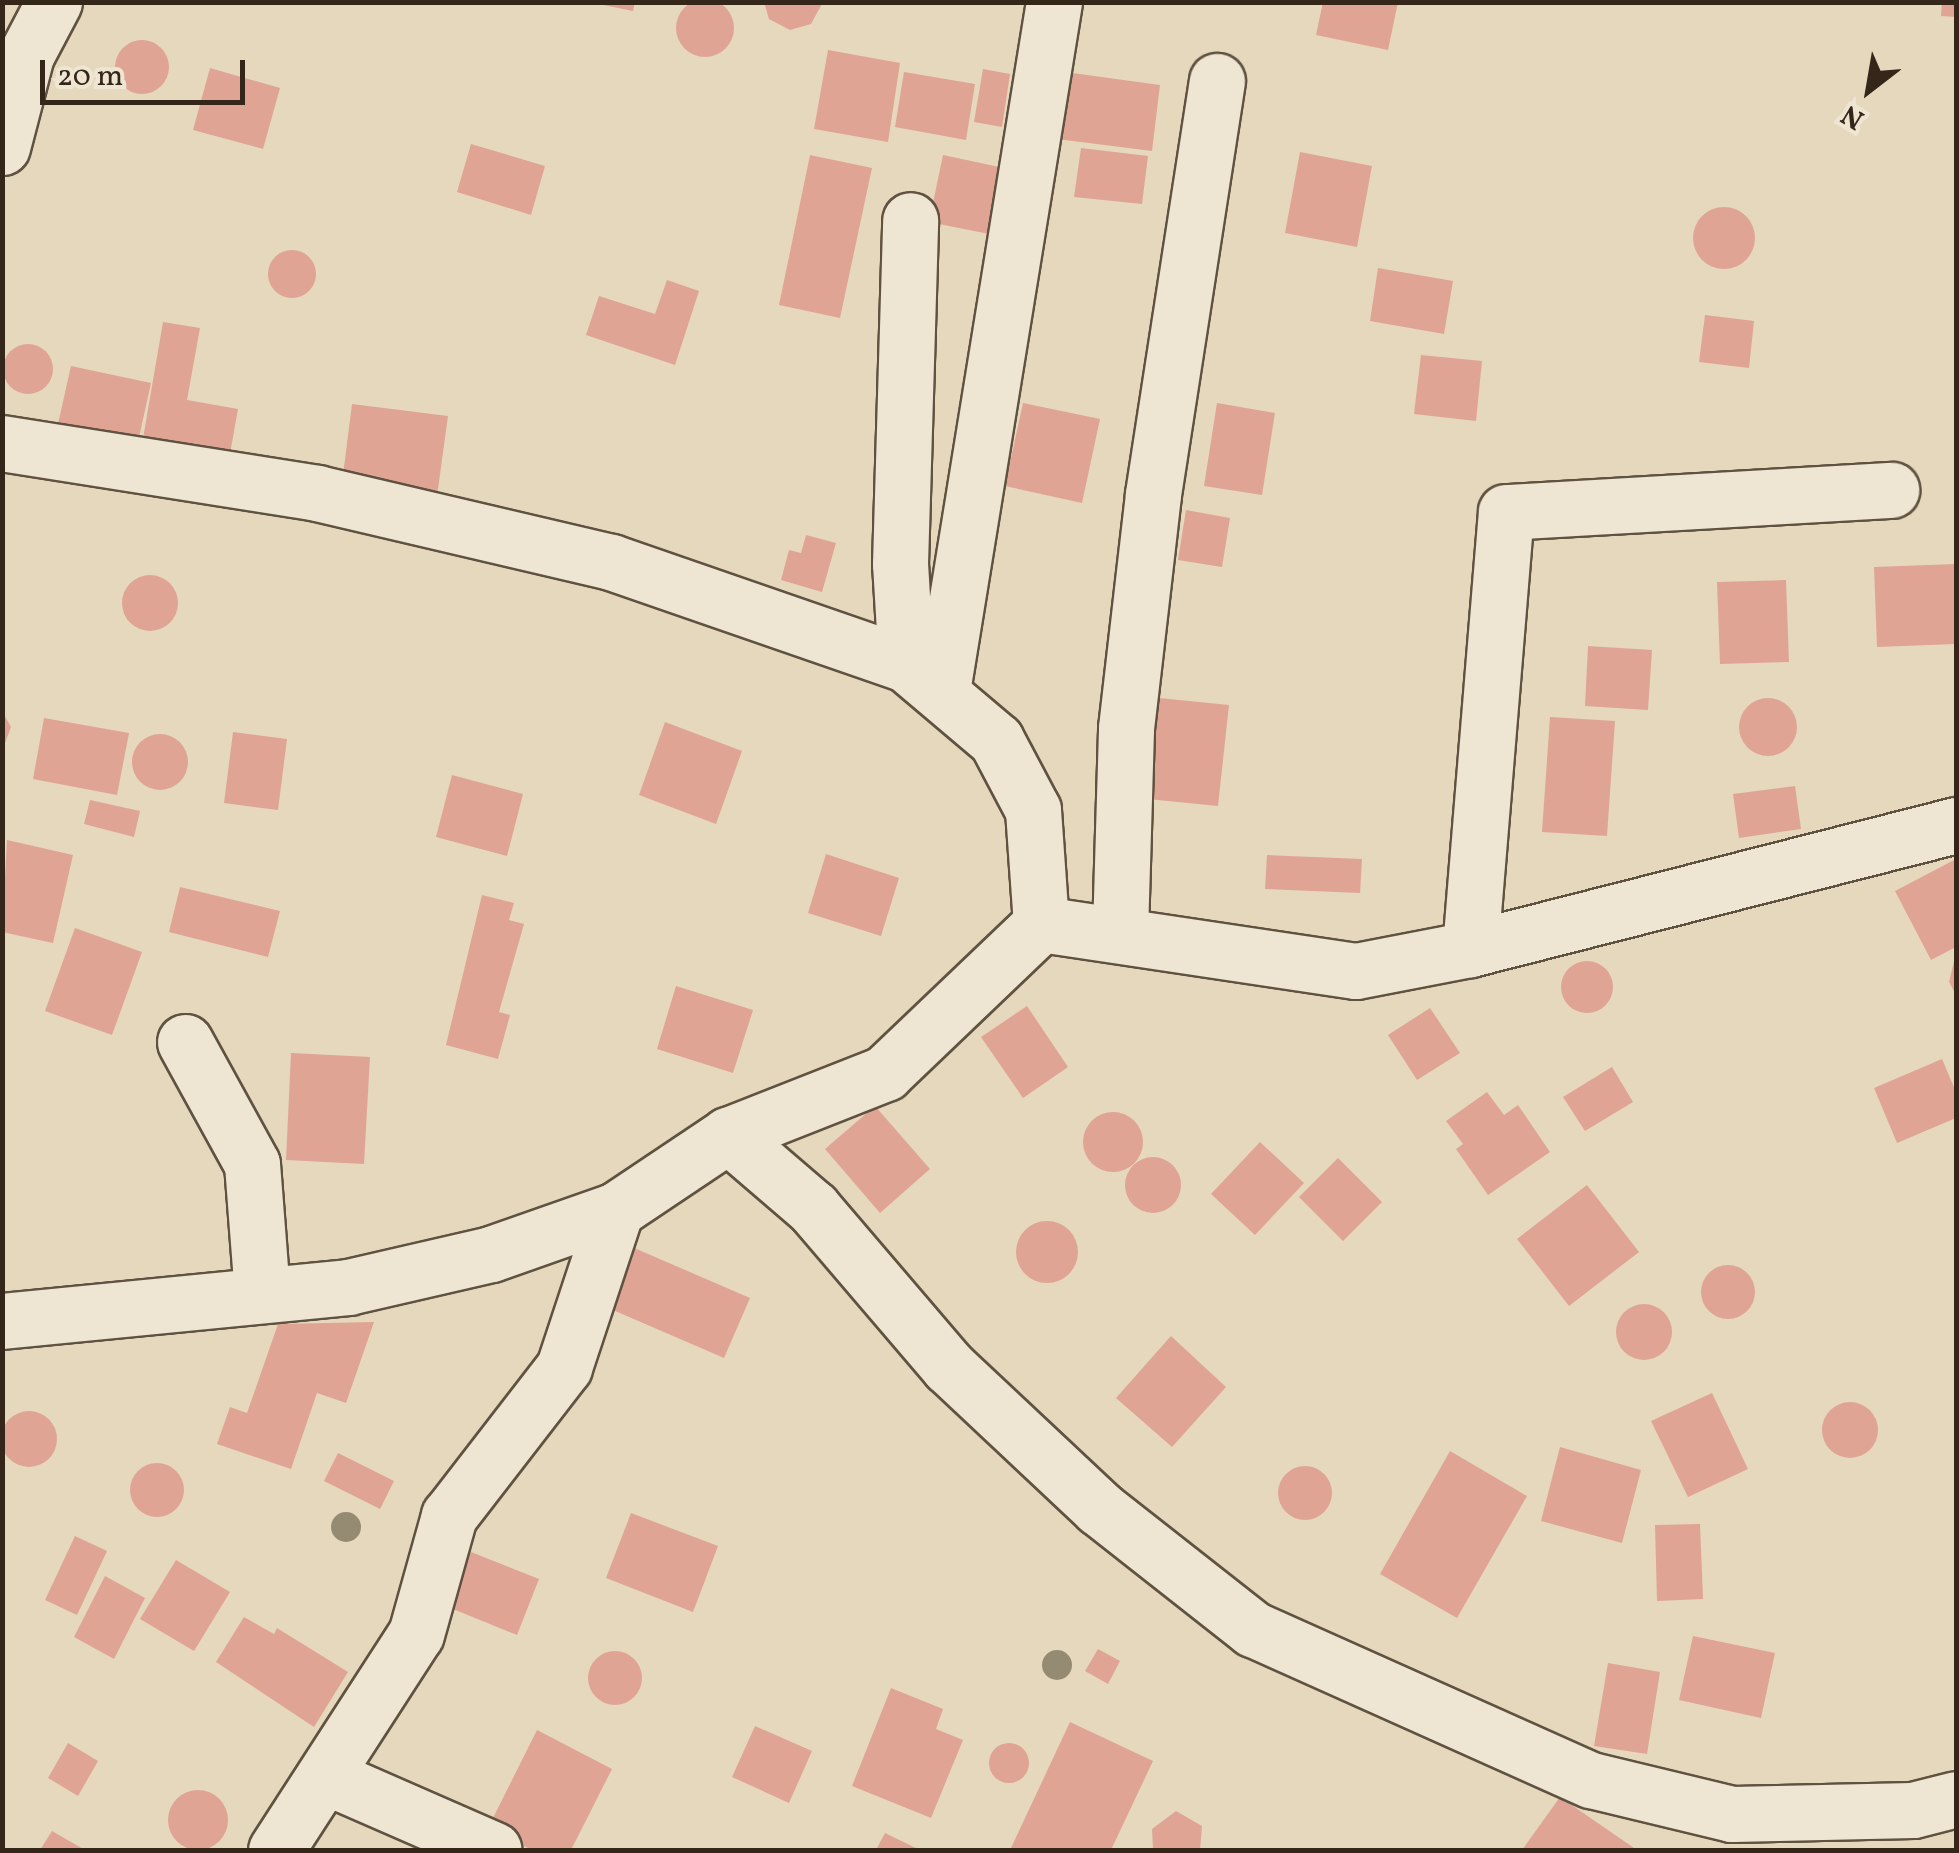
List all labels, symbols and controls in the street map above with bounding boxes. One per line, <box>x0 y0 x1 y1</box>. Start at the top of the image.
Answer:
scale bar <box>45 40 250 102</box>
north arrow <box>1819 40 1919 140</box>
text: 20 m <box>57 56 123 98</box>
text: N <box>1835 94 1872 138</box>

